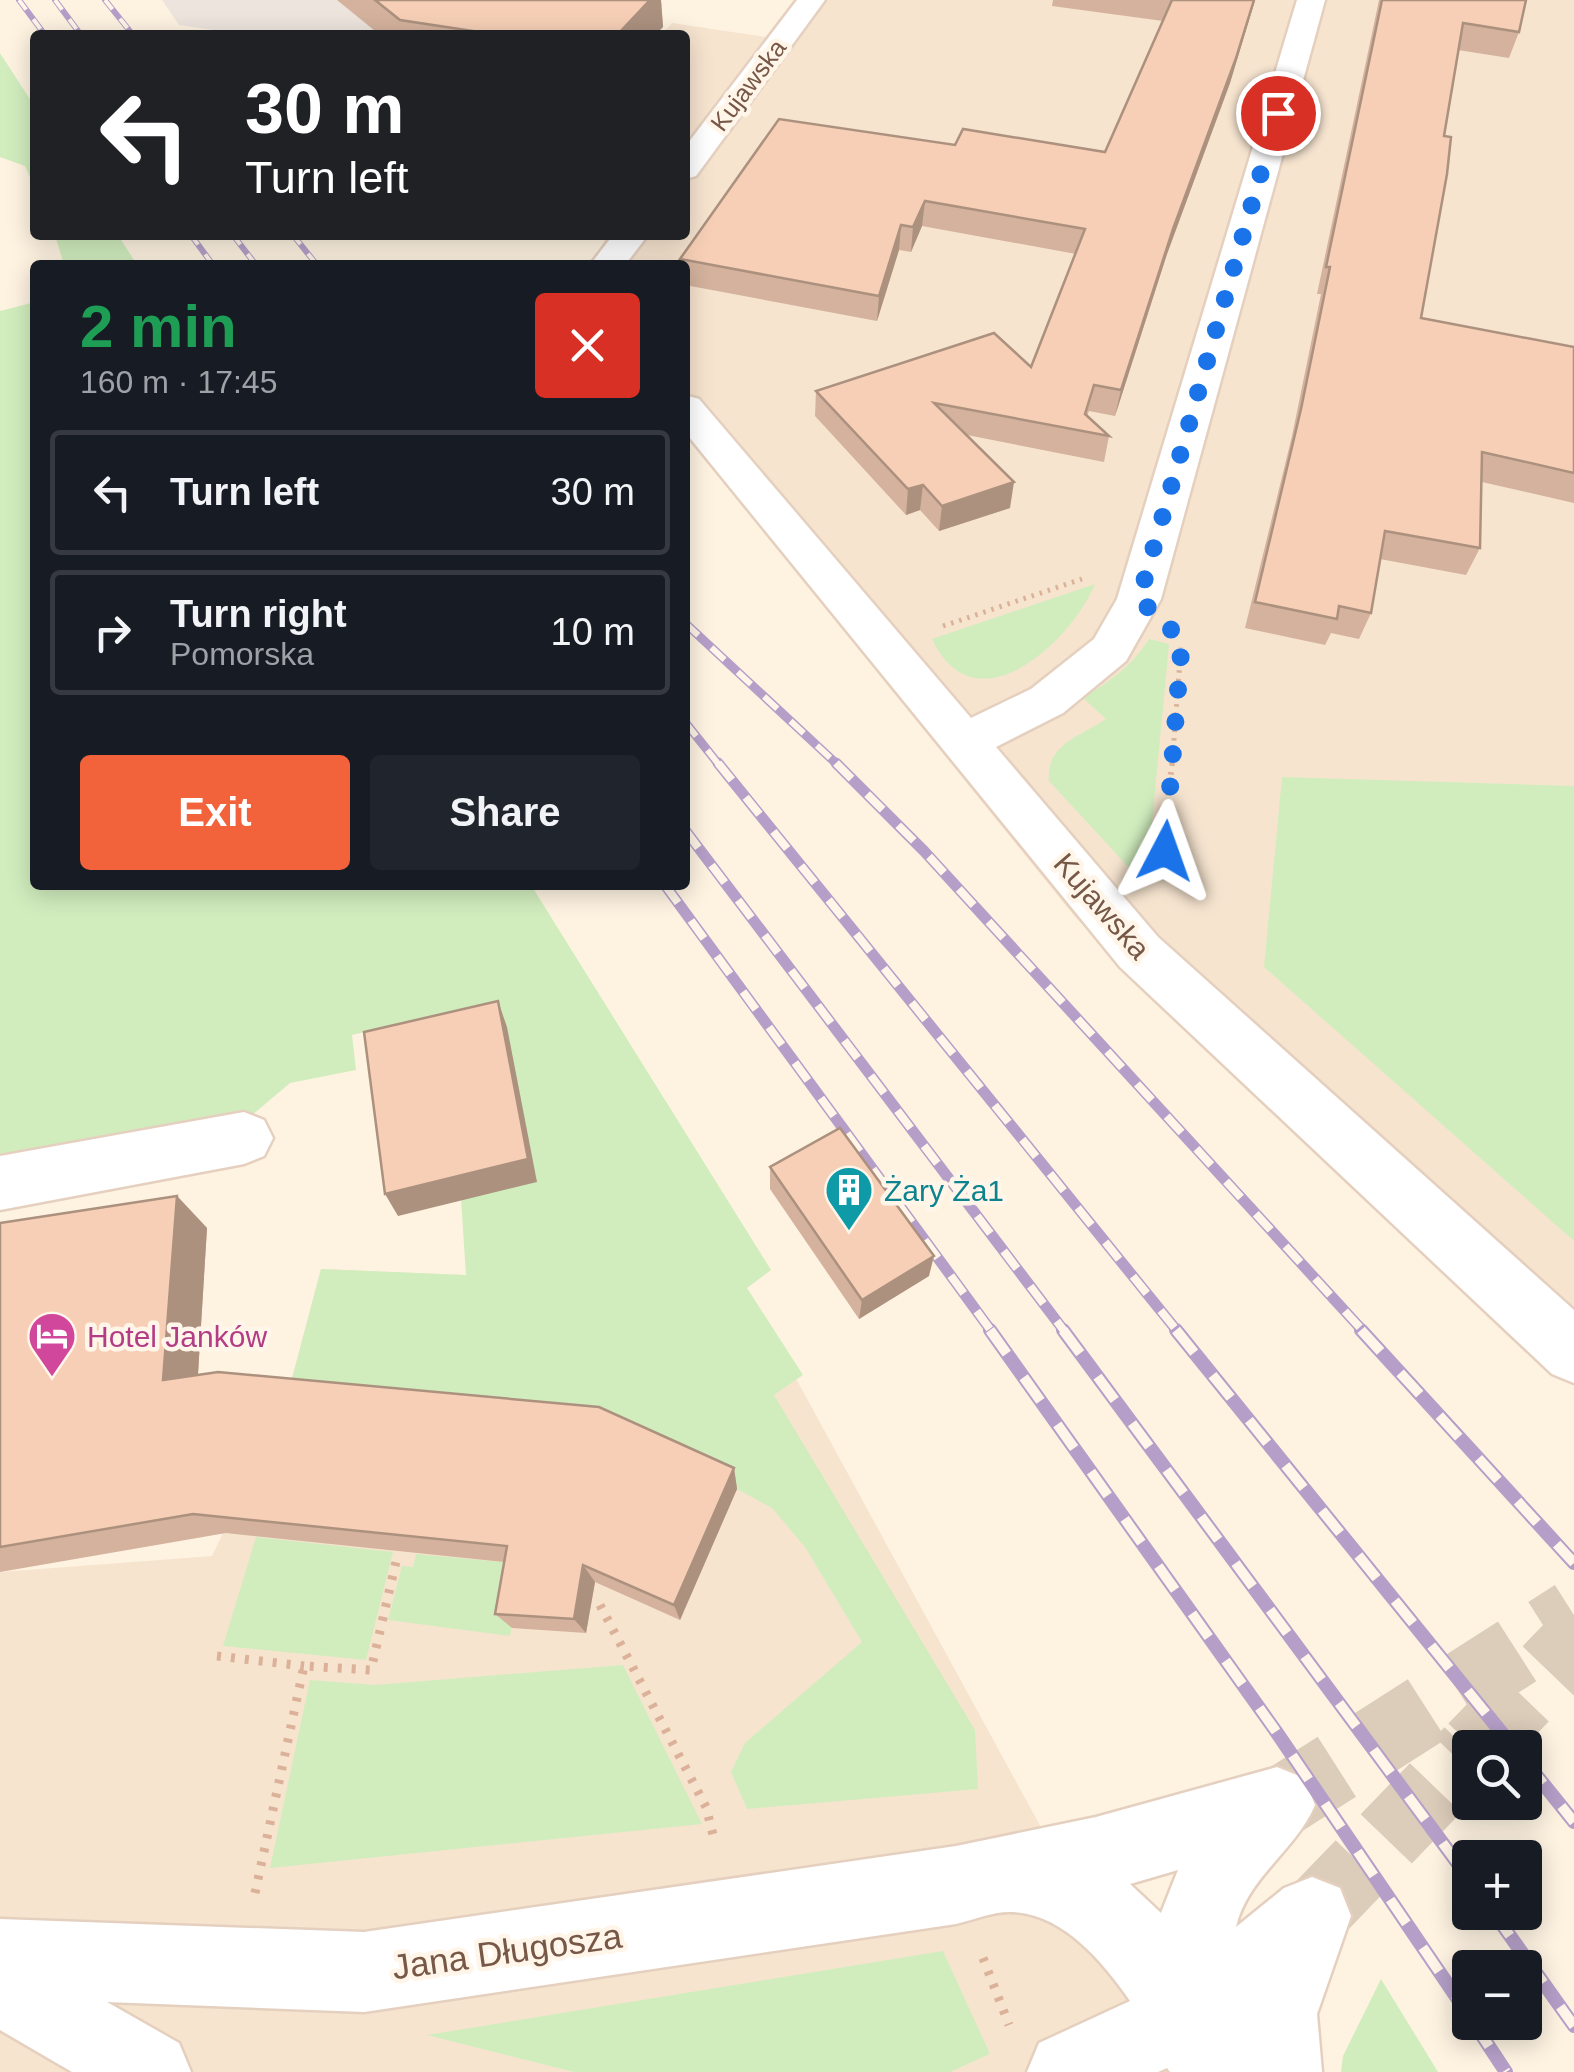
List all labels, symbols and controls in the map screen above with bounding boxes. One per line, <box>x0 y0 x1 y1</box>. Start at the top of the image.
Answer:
street label: Kujawska <box>705 34 791 136</box>
icon: left <box>80 70 210 200</box>
text: 30 m <box>245 70 405 148</box>
pin <box>1236 71 1321 156</box>
icon: arrive <box>1251 86 1306 141</box>
text: Turn left <box>245 152 408 203</box>
text: 2 min <box>80 293 237 360</box>
button: close <box>535 293 640 398</box>
text: 160 m · 17:45 <box>80 364 277 400</box>
icon: left <box>85 465 140 520</box>
text: Turn left <box>170 471 319 513</box>
text: 30 m <box>551 471 635 513</box>
text: Turn right <box>170 593 347 635</box>
icon: right <box>85 605 140 660</box>
text: 10 m <box>551 611 635 653</box>
text: Pomorska <box>170 636 314 672</box>
button: Exit <box>80 755 350 870</box>
button: Share <box>370 755 640 870</box>
position arrow <box>1113 799 1217 903</box>
street label: Kujawska <box>1047 847 1157 966</box>
building icon: Żary Ża1 <box>823 1164 875 1232</box>
place label: Żary Ża1 <box>884 1174 1004 1207</box>
hotel icon: Hotel Janków <box>26 1310 78 1378</box>
place label: Hotel Janków <box>87 1320 267 1353</box>
map controls <box>1452 1730 1542 2040</box>
button: search <box>1452 1730 1542 1820</box>
button: + <box>1452 1840 1542 1930</box>
street label: Jana Długosza <box>390 1916 625 1986</box>
button: − <box>1452 1950 1542 2040</box>

